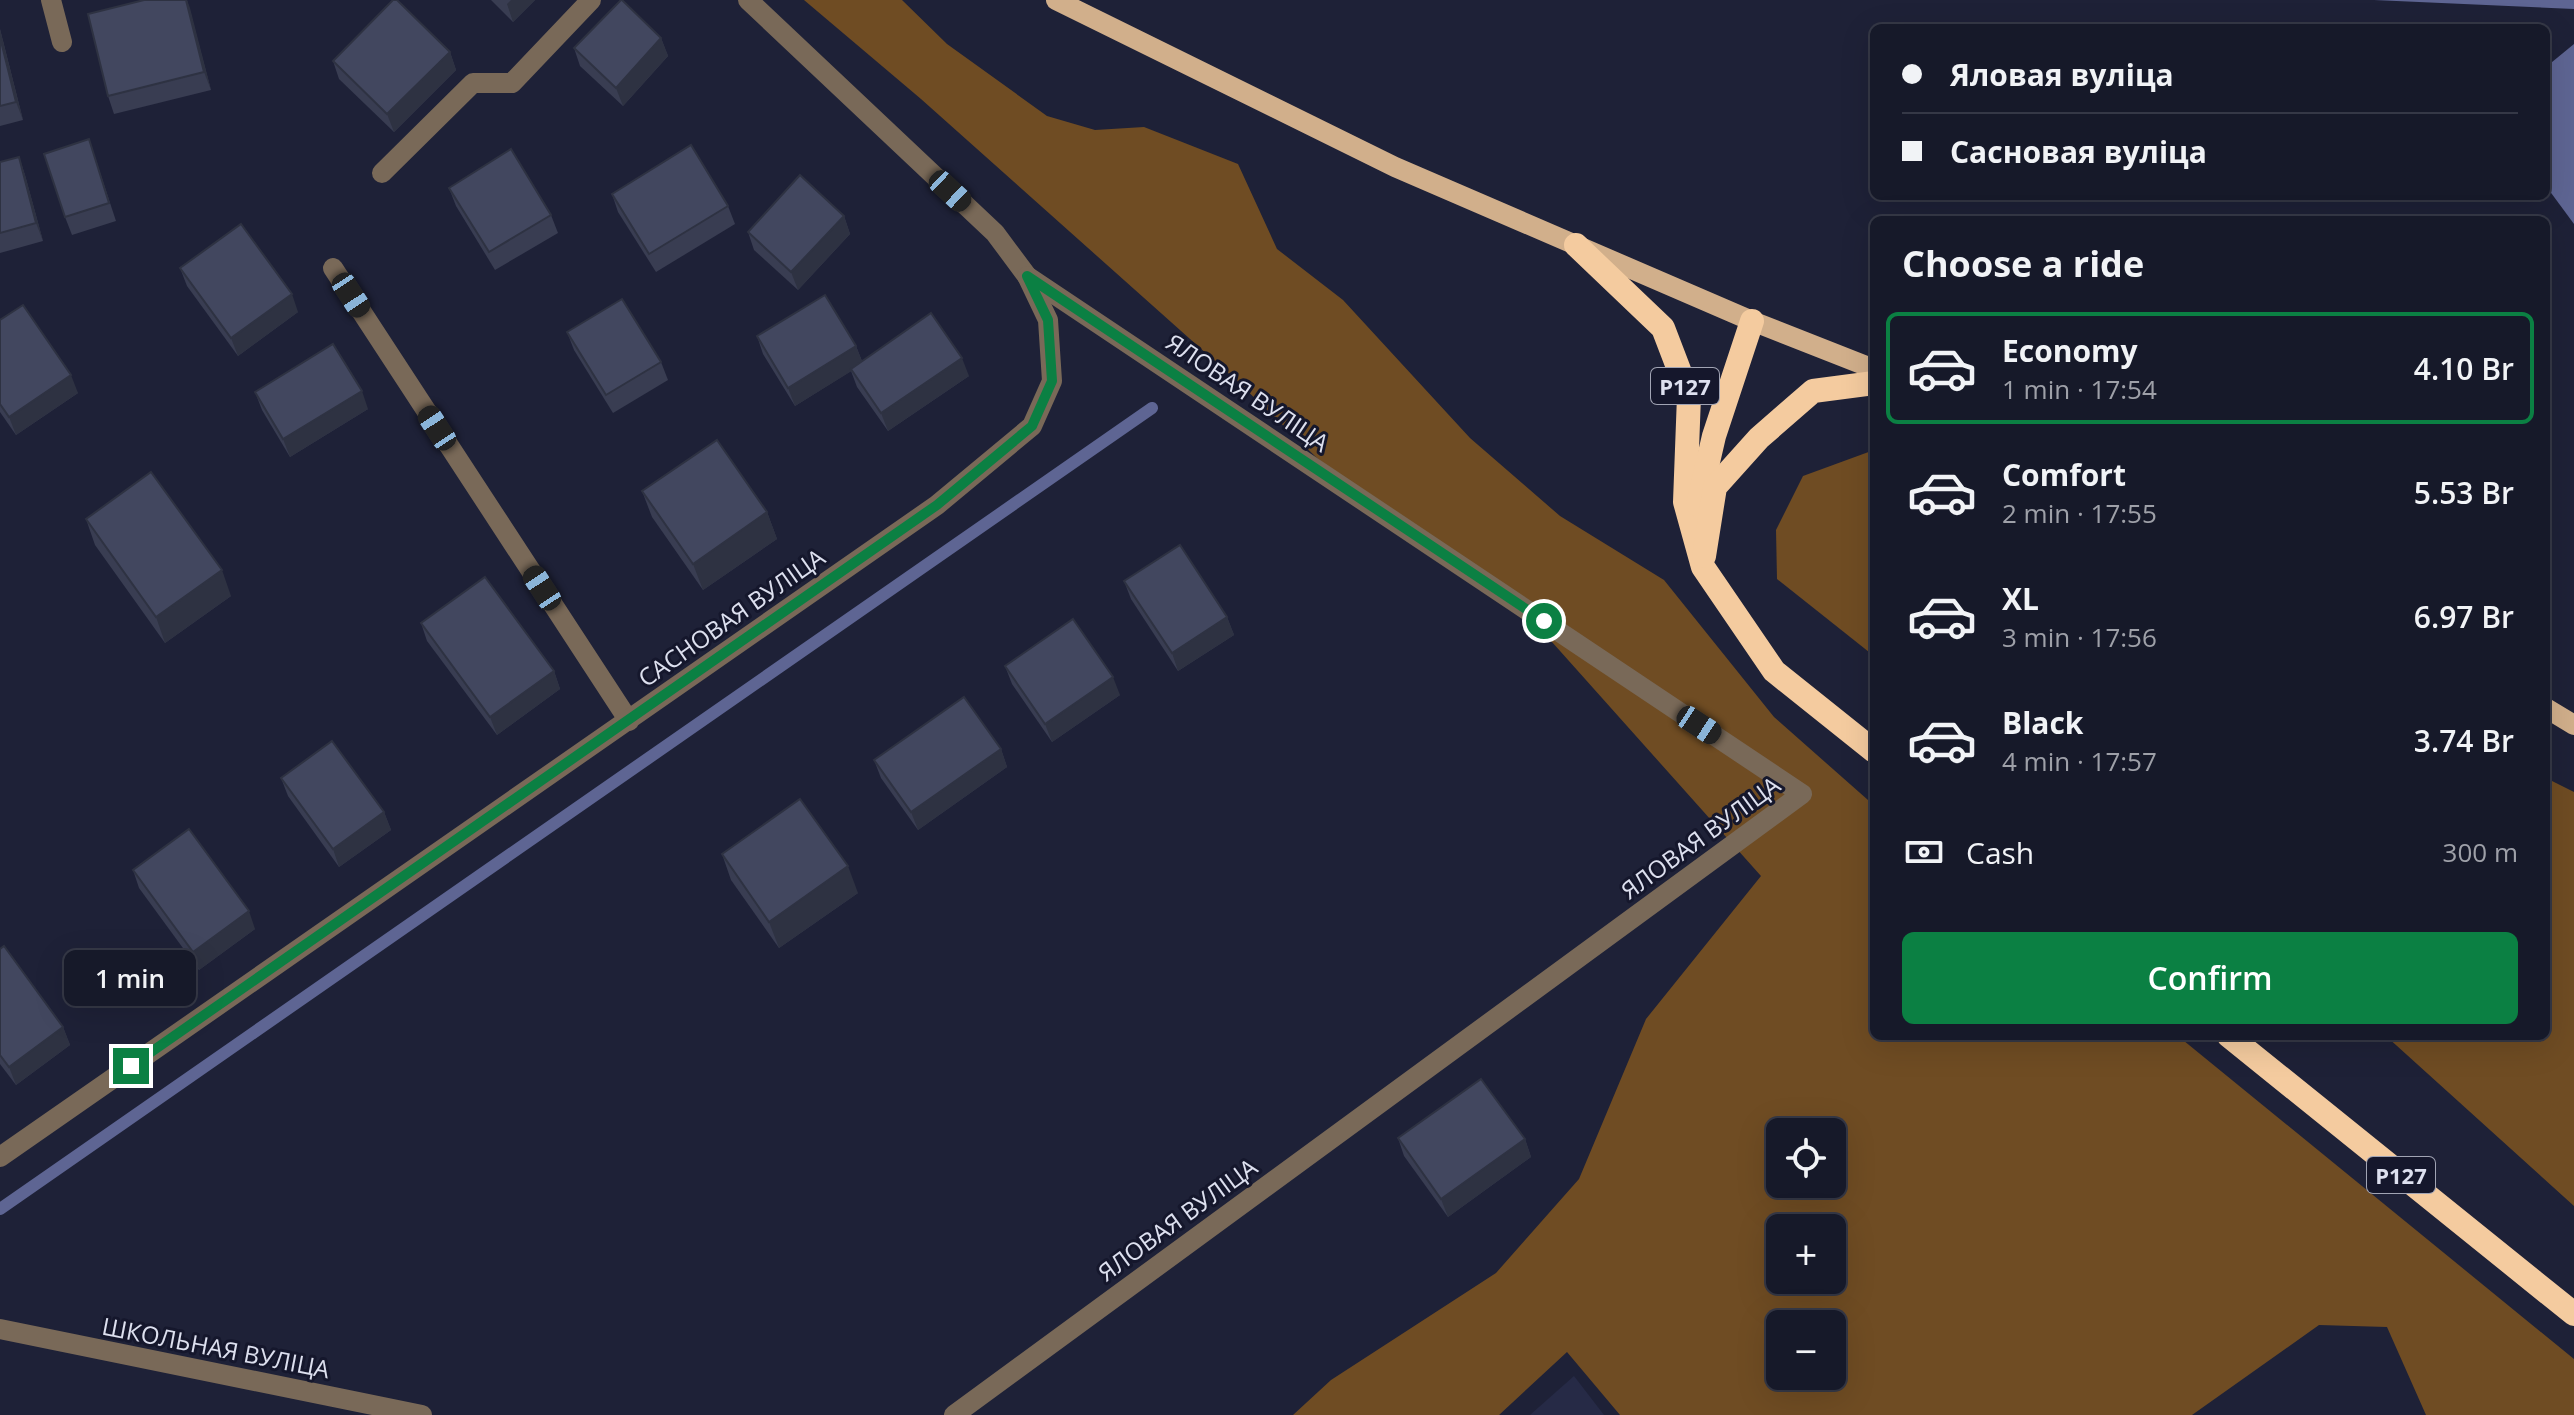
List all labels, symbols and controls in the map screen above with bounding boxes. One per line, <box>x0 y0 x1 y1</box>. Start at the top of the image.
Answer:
text: Яловая вуліца <box>1950 54 2174 95</box>
text: Сасновая вуліца <box>1950 131 2207 172</box>
car <box>924 166 976 216</box>
text: Choose a ride <box>1902 239 2144 288</box>
car <box>328 268 374 322</box>
street label: ЯЛОВАЯ ВУЛІЦА <box>1160 325 1336 459</box>
text: Economy <box>2002 330 2138 371</box>
icon: car <box>1906 332 1978 404</box>
text: 4.10 Br <box>2414 348 2514 389</box>
road number: Р127 <box>1651 368 1719 404</box>
text: 1 min · 17:54 <box>2002 371 2157 407</box>
car <box>414 401 460 455</box>
text: Comfort <box>2002 454 2126 495</box>
icon: car <box>1906 456 1978 528</box>
text: 5.53 Br <box>2414 472 2514 513</box>
text: 2 min · 17:55 <box>2002 495 2157 531</box>
street label: САСНОВАЯ ВУЛІЦА <box>631 540 832 694</box>
car <box>519 561 565 615</box>
text: XL <box>2002 578 2039 619</box>
icon: car <box>1906 580 1978 652</box>
text: 6.97 Br <box>2414 596 2514 637</box>
route start <box>1526 603 1562 639</box>
text: 3 min · 17:56 <box>2002 619 2157 655</box>
car <box>1672 702 1726 748</box>
text: Black <box>2002 702 2083 743</box>
icon: car <box>1906 704 1978 776</box>
text: 3.74 Br <box>2414 720 2514 761</box>
text: 4 min · 17:57 <box>2002 743 2157 779</box>
street label: ЯЛОВАЯ ВУЛІЦА <box>1614 767 1787 906</box>
icon: cash <box>1902 830 1946 874</box>
text: Cash <box>1966 832 2034 873</box>
text: 300 m <box>2443 834 2518 870</box>
button: Confirm <box>1902 932 2518 1024</box>
callout: 1 min <box>65 950 197 1006</box>
text: 1 min <box>95 960 165 996</box>
route end <box>113 1048 149 1084</box>
map controls <box>1766 1118 1846 1390</box>
button: locate <box>1766 1118 1846 1198</box>
street label: ЯЛОВАЯ ВУЛІЦА <box>1091 1149 1264 1288</box>
road number: Р127 <box>2367 1157 2435 1193</box>
button: + <box>1766 1214 1846 1294</box>
street label: ШКОЛЬНАЯ ВУЛІЦА <box>99 1309 333 1385</box>
button: − <box>1766 1310 1846 1390</box>

